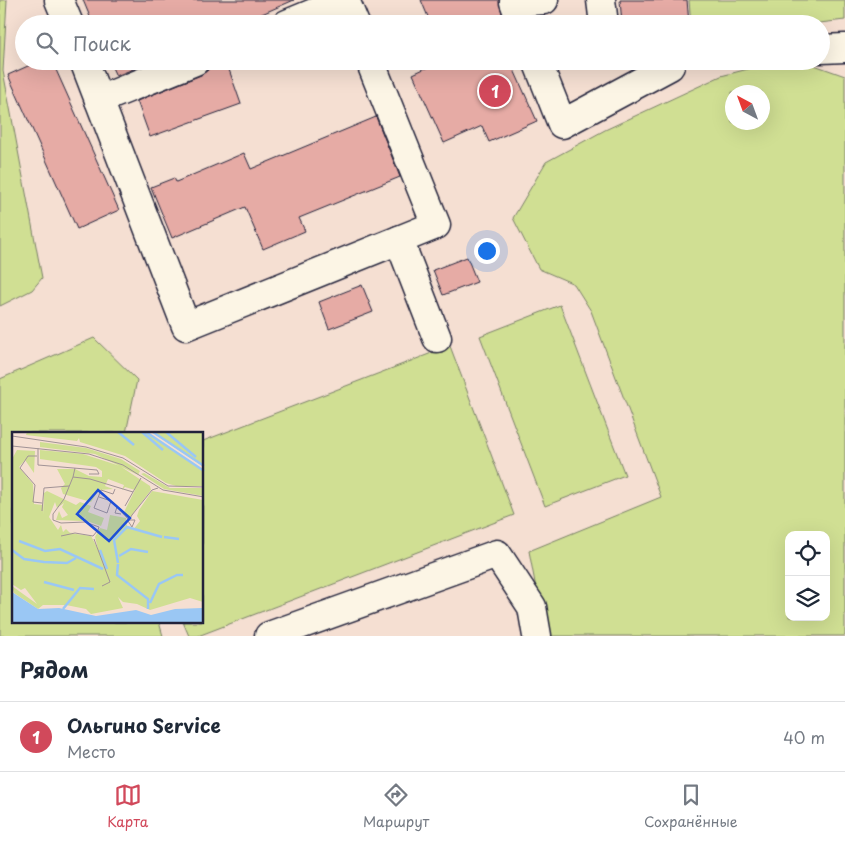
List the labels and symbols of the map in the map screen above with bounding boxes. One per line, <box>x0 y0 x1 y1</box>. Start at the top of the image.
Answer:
pin: 1 <box>479 72 511 110</box>
north arrow <box>725 85 770 130</box>
your location <box>474 238 500 264</box>
inset map <box>12 432 204 624</box>

